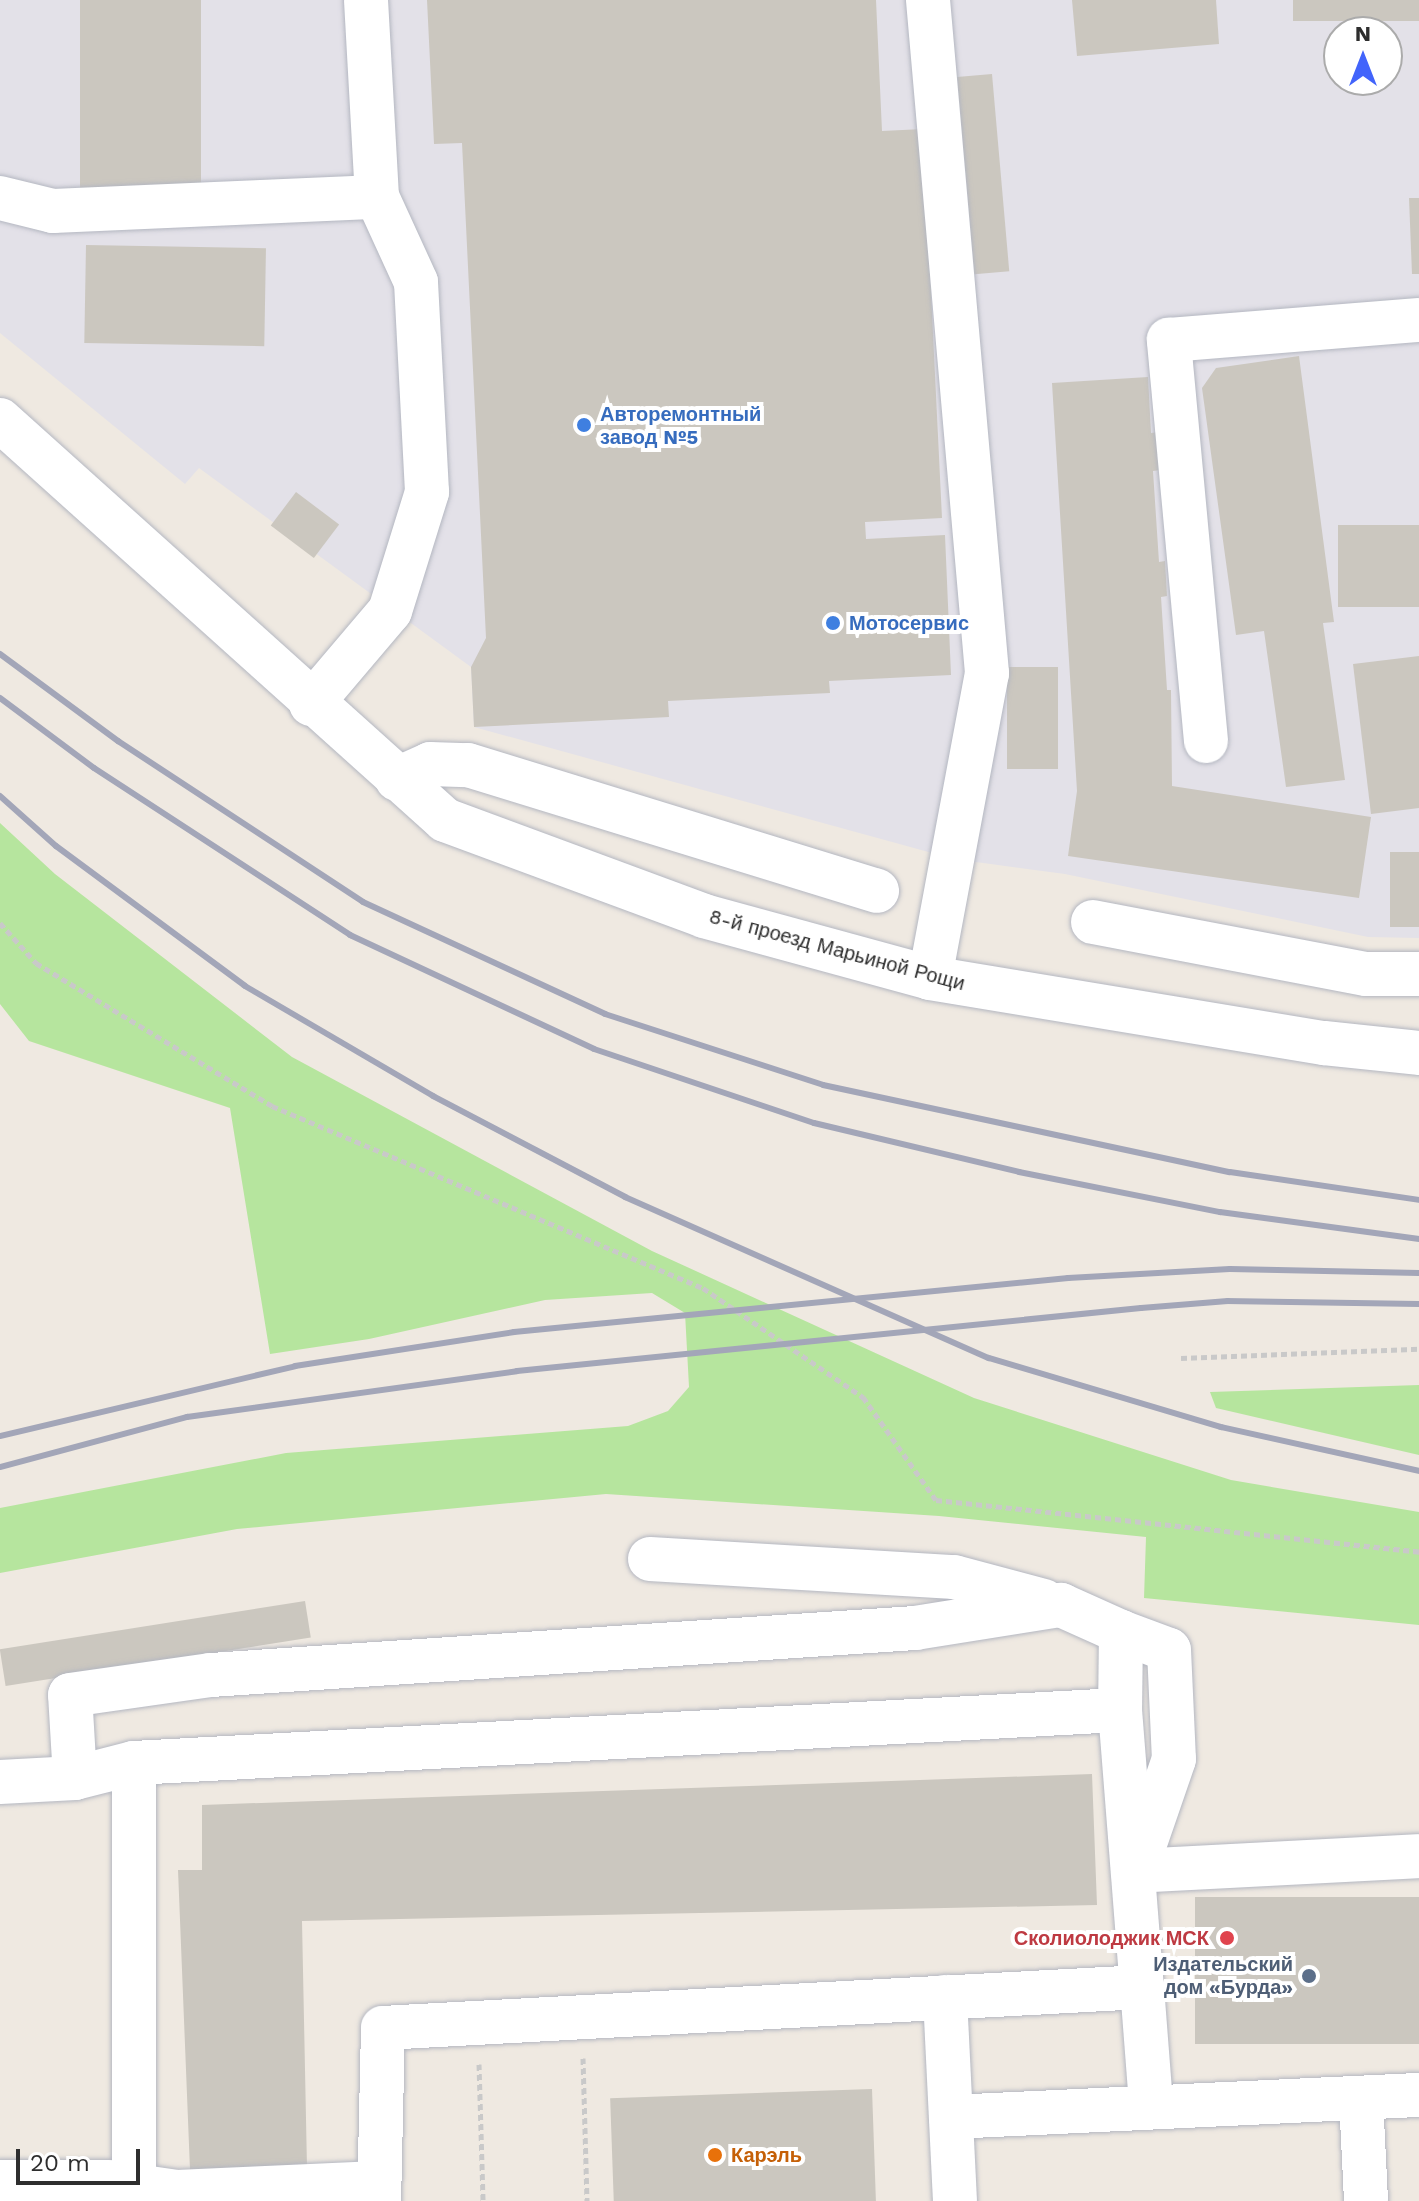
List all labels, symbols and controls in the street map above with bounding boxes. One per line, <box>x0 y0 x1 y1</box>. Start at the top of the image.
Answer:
north arrow <box>1323 16 1403 96</box>
text: N <box>1355 21 1371 46</box>
place label: Авторемонтный завод №5 <box>600 402 761 449</box>
marker: Авторемонтный завод №5 <box>575 416 593 434</box>
place label: Мотосервис <box>849 611 969 635</box>
marker: Мотосервис <box>824 614 842 632</box>
street label: 8-й проезд Марьиной Рощи <box>707 904 967 996</box>
place label: Сколиолоджик МСК <box>1014 1926 1209 1950</box>
marker: Сколиолоджик МСК <box>1216 1927 1238 1949</box>
place label: Издательский дом «Бурда» <box>1153 1952 1293 1999</box>
marker: Издательский дом «Бурда» <box>1300 1967 1318 1985</box>
scale bar <box>20 2133 144 2183</box>
place label: Карэль <box>731 2143 802 2167</box>
marker: Карэль <box>706 2146 724 2164</box>
text: 20 m <box>30 2149 90 2177</box>

